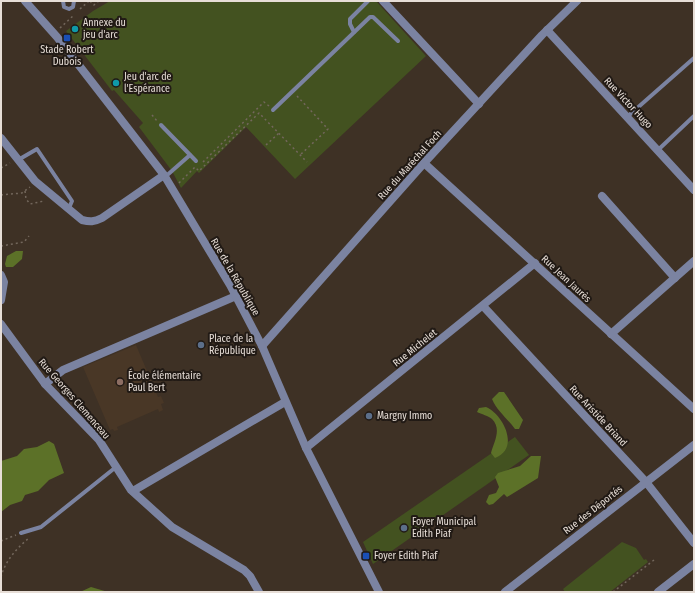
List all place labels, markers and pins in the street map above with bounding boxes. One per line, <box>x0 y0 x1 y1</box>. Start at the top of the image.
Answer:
place label: Annexe du jeu d'arc <box>82 17 126 41</box>
marker: Annexe du jeu d'arc <box>70 24 80 34</box>
marker: Stade Robert Dubois <box>62 33 72 43</box>
place label: Stade Robert Dubois <box>40 44 94 68</box>
place label: Jeu d'arc de l'Espérance <box>124 71 172 95</box>
marker: Jeu d'arc de l'Espérance <box>111 78 121 88</box>
place label: Place de la République <box>209 333 256 357</box>
marker: Place de la République <box>196 340 206 350</box>
place label: École élémentaire Paul Bert <box>128 368 201 394</box>
marker: École élémentaire Paul Bert <box>115 377 125 387</box>
place label: Margny Immo <box>377 410 432 422</box>
marker: Margny Immo <box>364 411 374 421</box>
place label: Foyer Municipal Edith Piaf <box>412 516 476 540</box>
marker: Foyer Municipal Edith Piaf <box>399 523 409 533</box>
place label: Foyer Edith Piaf <box>374 550 438 562</box>
marker: Foyer Edith Piaf <box>361 551 371 561</box>

